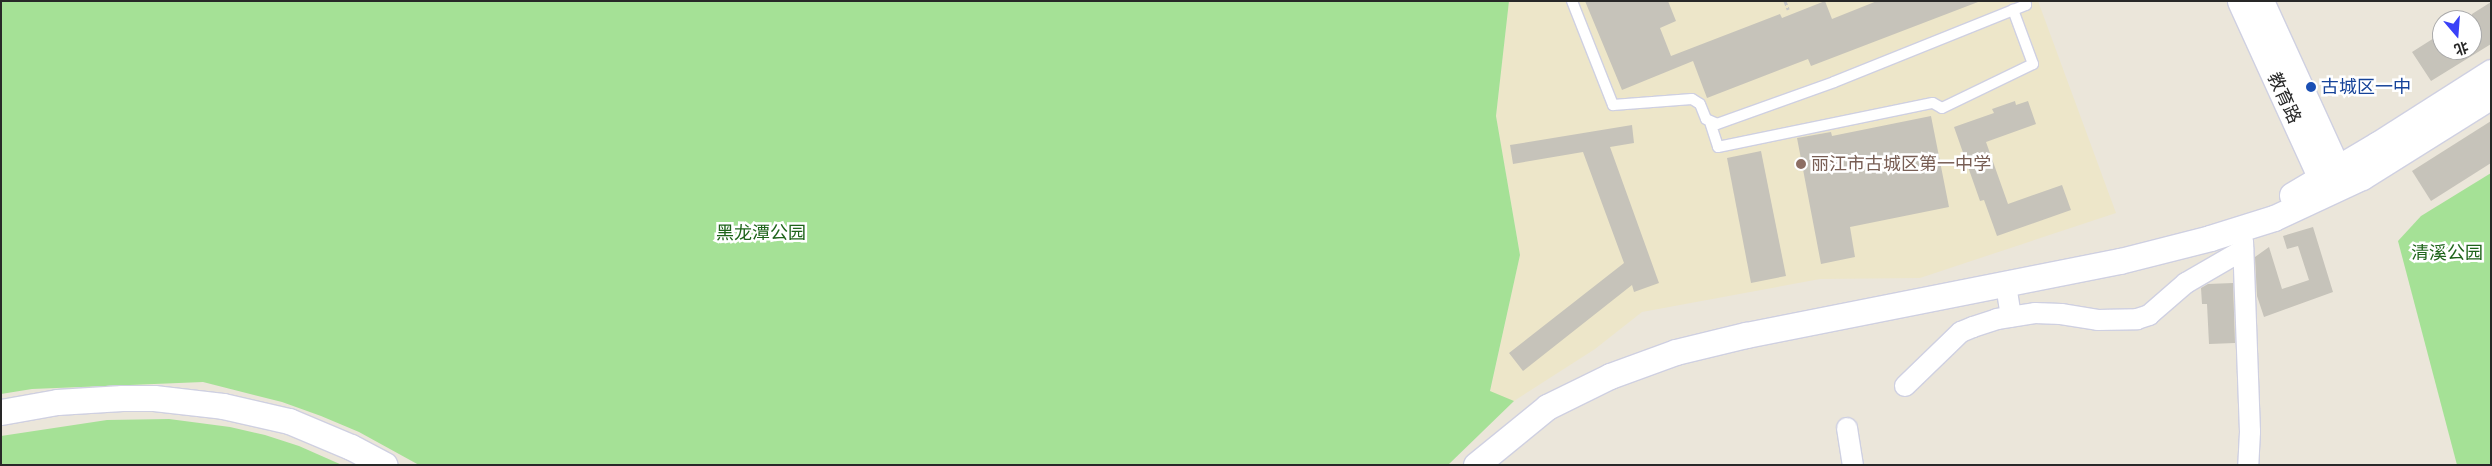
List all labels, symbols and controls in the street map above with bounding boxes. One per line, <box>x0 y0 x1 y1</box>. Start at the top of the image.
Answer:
north arrow <box>2432 10 2482 60</box>
text: 北 <box>2452 38 2471 59</box>
street label: 教育路 <box>2263 69 2305 127</box>
place label: 古城区一中 <box>2321 76 2411 98</box>
marker: 古城区一中 <box>2305 81 2317 93</box>
place label: 丽江市古城区第一中学 <box>1811 153 1991 175</box>
marker: 丽江市古城区第一中学 <box>1795 158 1807 170</box>
park label: 黑龙潭公园 <box>716 222 806 244</box>
park label: 清溪公园 <box>2411 242 2483 264</box>

